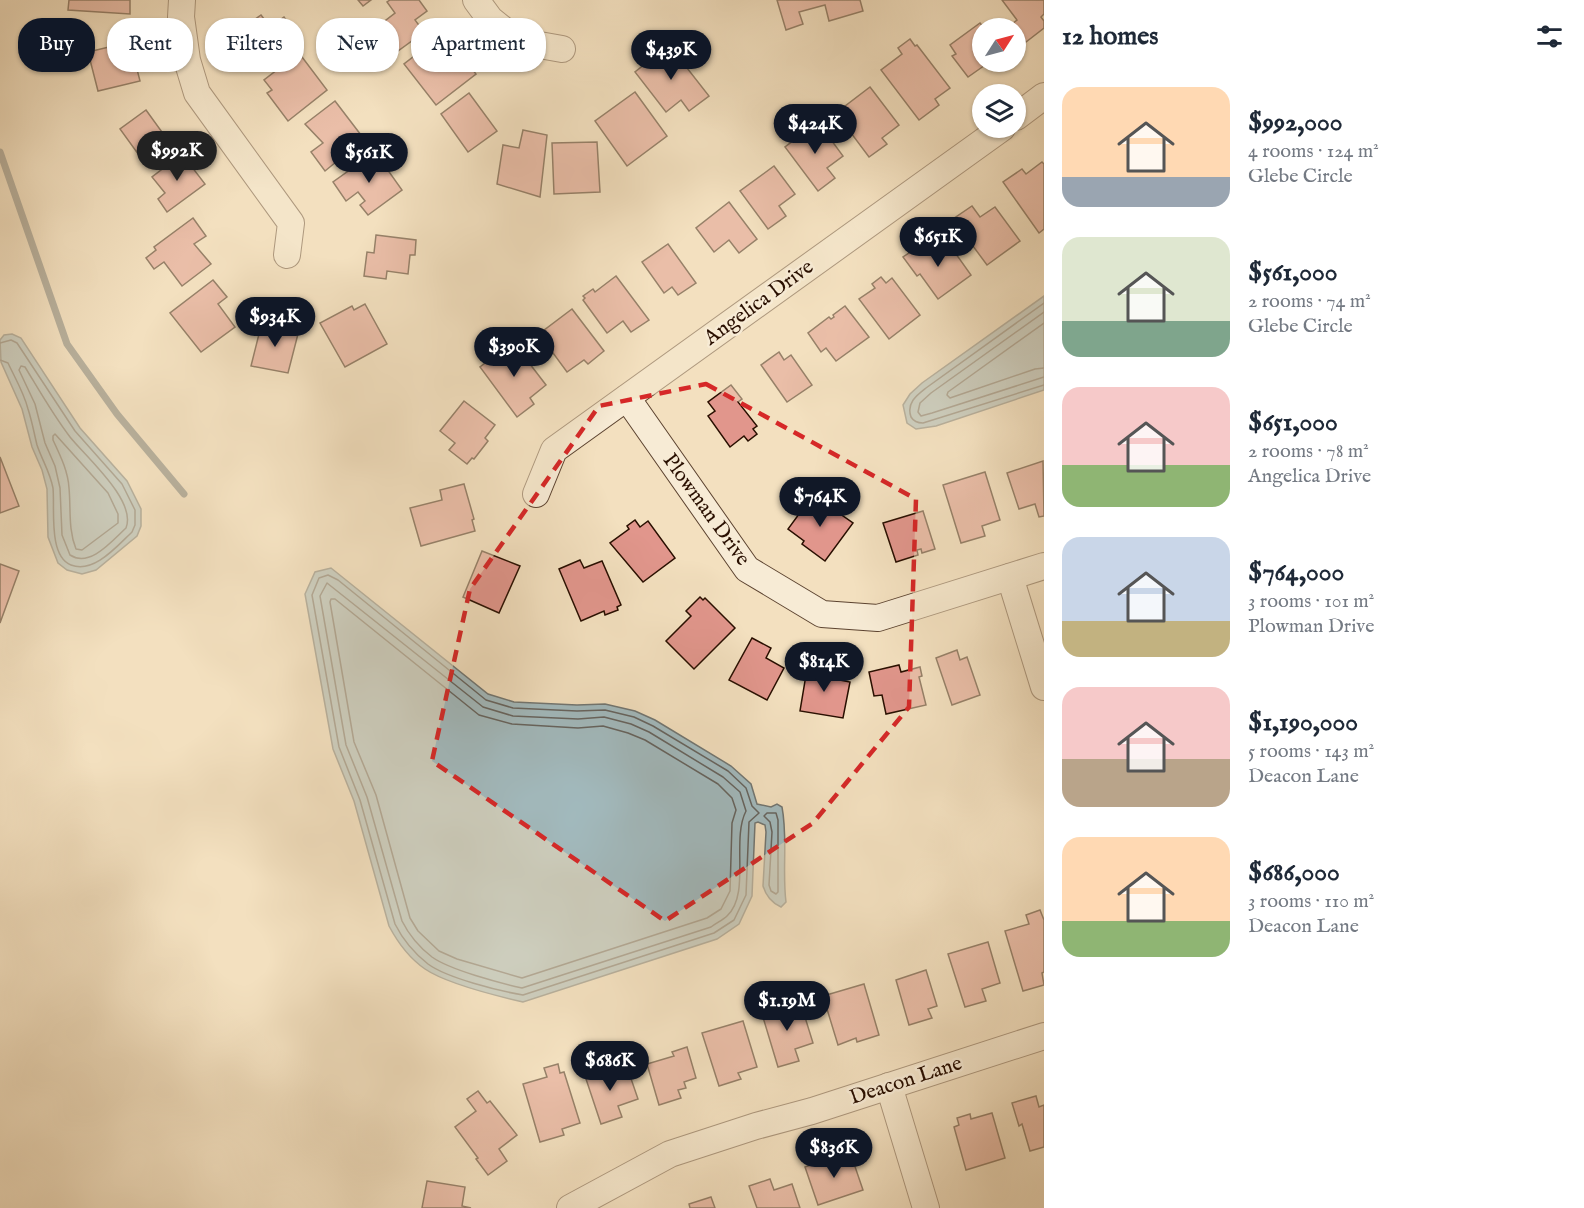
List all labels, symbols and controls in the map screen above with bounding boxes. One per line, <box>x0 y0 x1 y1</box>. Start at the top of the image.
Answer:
chip: Buy <box>18 18 95 72</box>
chip: Rent <box>107 18 193 72</box>
chip: Filters <box>205 18 304 72</box>
chip: New <box>316 18 399 72</box>
chip: Apartment <box>411 18 546 72</box>
north arrow <box>972 18 1026 72</box>
map controls <box>972 18 1026 138</box>
text: 12 homes <box>1062 20 1158 53</box>
icon: filters <box>1533 20 1566 53</box>
pin: $439K <box>629 30 713 81</box>
text: $439K <box>645 37 697 62</box>
button: layers <box>972 84 1026 138</box>
pin: $424K <box>773 104 857 155</box>
text: $992,000 <box>1248 106 1343 139</box>
text: $424K <box>788 111 842 136</box>
icon: home <box>1110 111 1182 183</box>
pin: $992K <box>135 131 219 182</box>
pin: $561K <box>327 133 411 184</box>
text: $992K <box>151 138 203 163</box>
text: 4 rooms · 124 m² <box>1248 139 1379 164</box>
text: $561K <box>345 140 393 165</box>
text: Glebe Circle <box>1248 164 1353 189</box>
pin: $651K <box>896 217 980 268</box>
text: $651K <box>914 224 962 249</box>
street label: Angelica Drive <box>698 254 820 353</box>
text: $561,000 <box>1248 256 1337 289</box>
icon: home <box>1110 261 1182 333</box>
text: 2 rooms · 74 m² <box>1248 289 1371 314</box>
pin: $934K <box>233 297 317 348</box>
text: $934K <box>249 304 301 329</box>
text: Glebe Circle <box>1248 314 1353 339</box>
pin: $390K <box>472 327 556 378</box>
text: $390K <box>488 334 540 359</box>
text: $651,000 <box>1248 406 1338 439</box>
icon: home <box>1110 411 1182 483</box>
text: 2 rooms · 78 m² <box>1248 439 1369 464</box>
street label: Plowman Drive <box>656 448 756 572</box>
text: Angelica Drive <box>1248 464 1371 489</box>
pin: $764K <box>778 477 862 528</box>
text: $764K <box>793 484 847 509</box>
text: $764,000 <box>1248 556 1344 589</box>
icon: home <box>1110 561 1182 633</box>
text: 3 rooms · 101 m² <box>1248 589 1374 614</box>
text: Plowman Drive <box>1248 614 1374 639</box>
pin: $814K <box>782 642 866 693</box>
text: $814K <box>799 649 849 674</box>
text: $1,190,000 <box>1248 706 1358 739</box>
icon: home <box>1110 711 1182 783</box>
text: 5 rooms · 143 m² <box>1248 739 1374 764</box>
text: Deacon Lane <box>1248 764 1359 789</box>
text: $686,000 <box>1248 856 1340 889</box>
icon: home <box>1110 861 1182 933</box>
text: 3 rooms · 110 m² <box>1248 889 1374 914</box>
text: Deacon Lane <box>1248 914 1359 939</box>
pin: $1.19M <box>738 981 836 1032</box>
text: $1.19M <box>758 988 816 1013</box>
pin: $686K <box>568 1041 652 1092</box>
text: $686K <box>585 1048 635 1073</box>
street label: Deacon Lane <box>846 1050 966 1112</box>
pin: $836K <box>792 1128 876 1179</box>
text: $836K <box>809 1135 859 1160</box>

